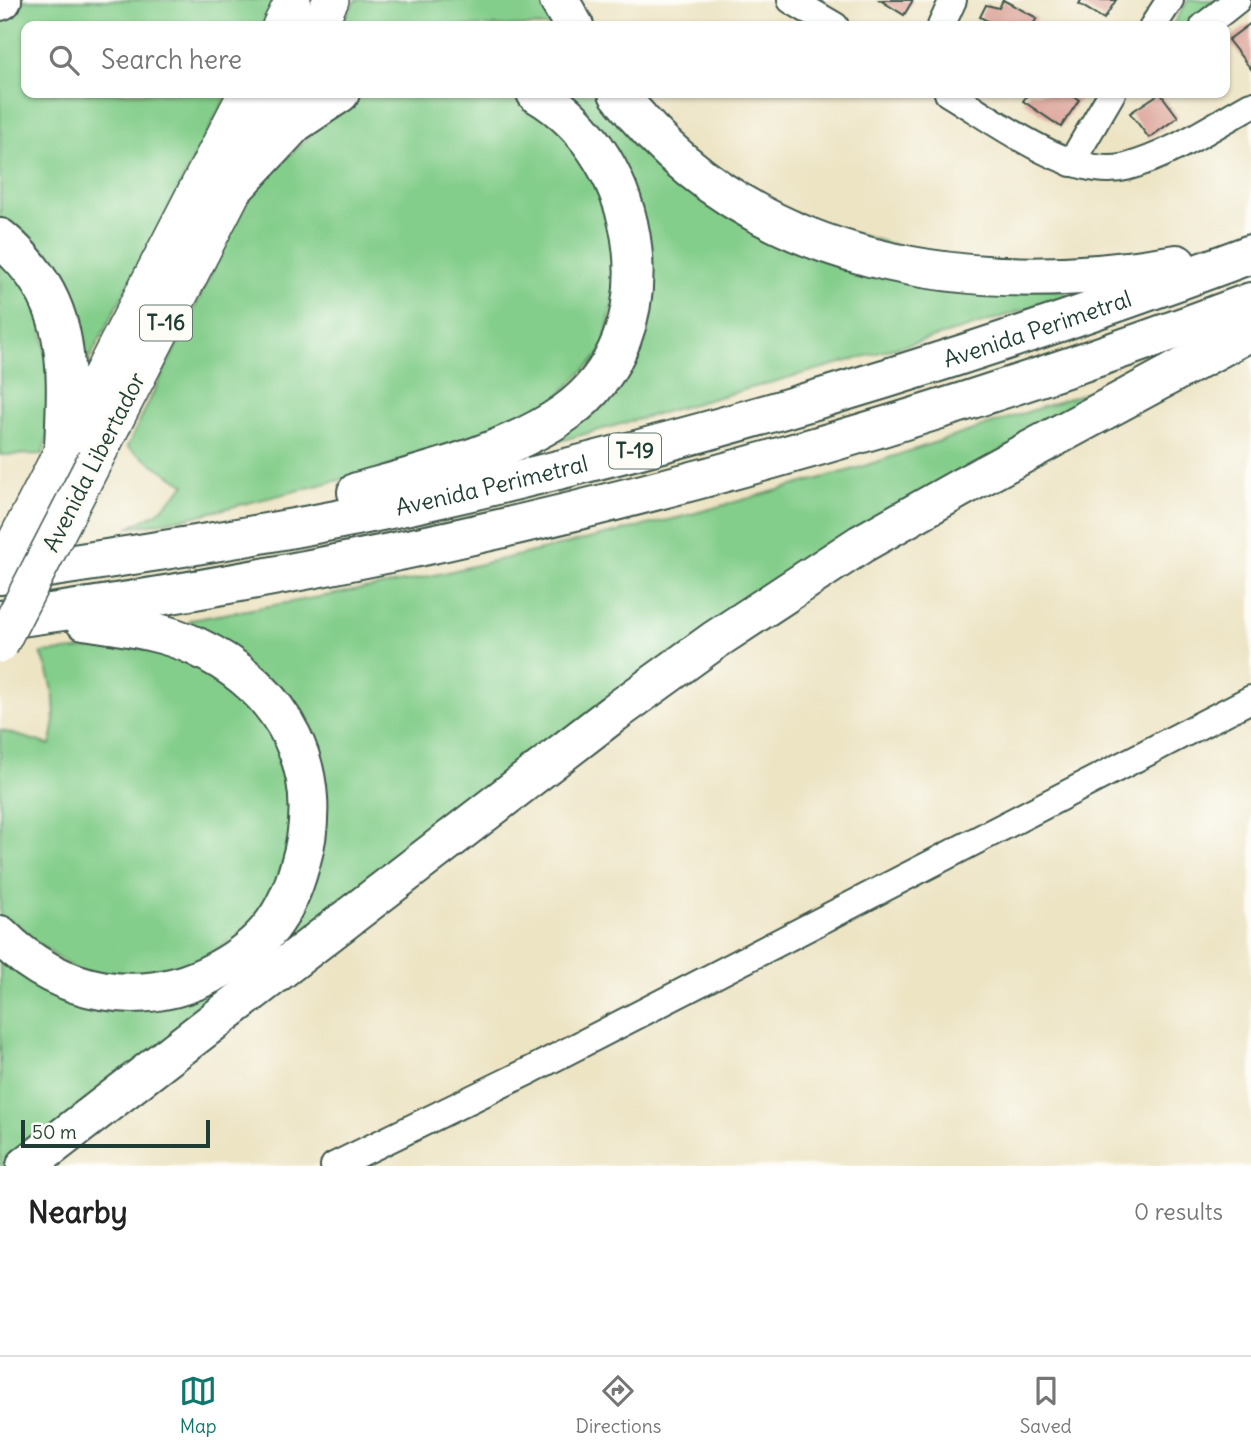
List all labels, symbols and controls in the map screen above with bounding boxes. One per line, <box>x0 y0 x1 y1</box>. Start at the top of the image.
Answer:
search box <box>21 21 1230 98</box>
icon: search <box>45 41 83 79</box>
text: Search here <box>101 43 242 76</box>
street label: Avenida Perimetral <box>940 284 1135 374</box>
road number: T-16 <box>140 306 192 340</box>
street label: Avenida Libertador <box>36 367 152 556</box>
road number: T-19 <box>609 434 661 468</box>
street label: Avenida Perimetral <box>393 448 591 522</box>
scale bar <box>21 1117 210 1149</box>
text: 50 m <box>32 1120 77 1144</box>
text: Nearby <box>28 1193 128 1231</box>
text: 0 results <box>1134 1197 1223 1226</box>
tab: Map <box>179 1372 217 1438</box>
tab: Directions <box>576 1372 661 1438</box>
tab: Saved <box>1020 1372 1072 1438</box>

